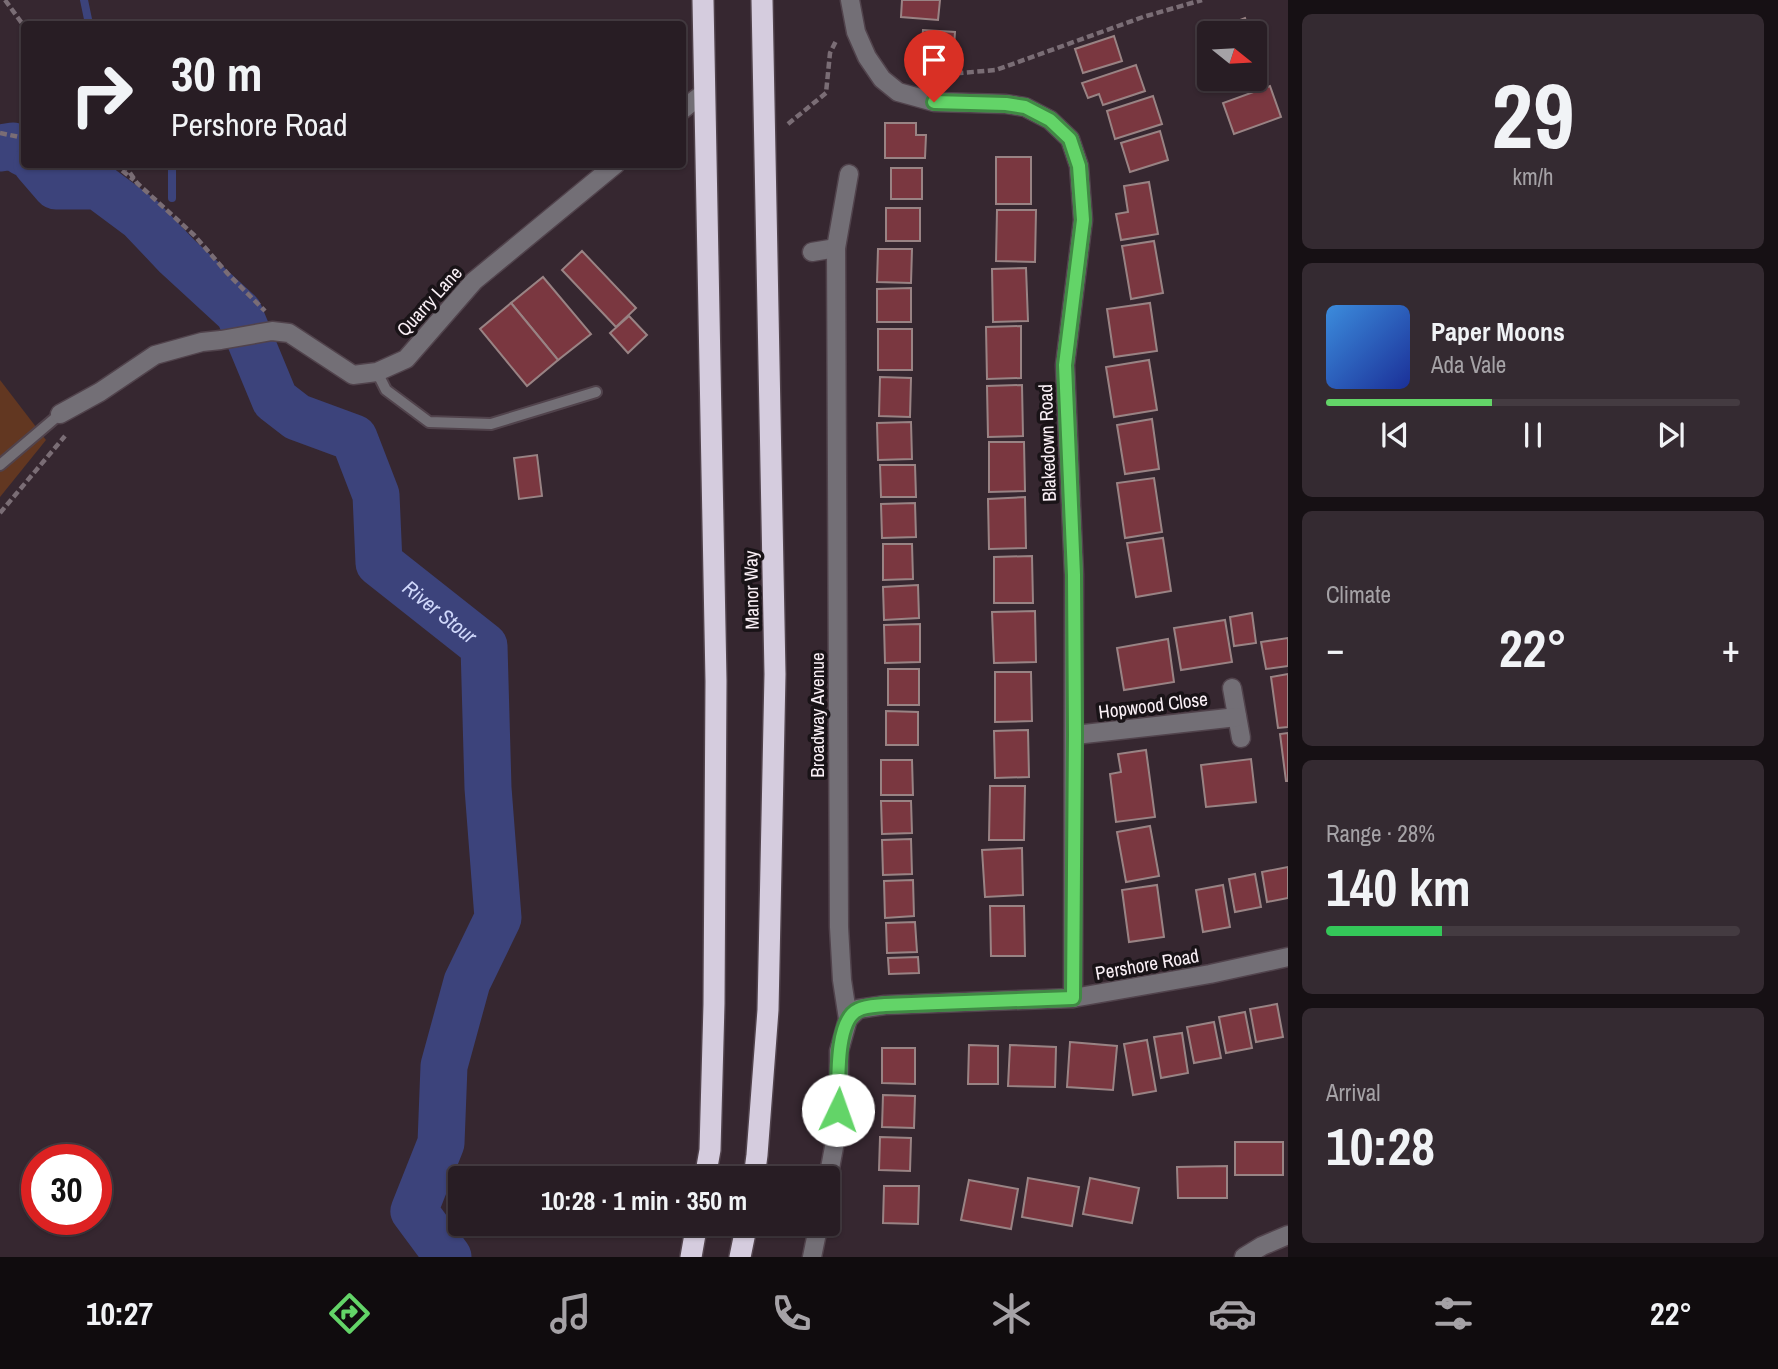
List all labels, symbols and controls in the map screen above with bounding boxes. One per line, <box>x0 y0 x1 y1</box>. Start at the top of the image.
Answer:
north arrow <box>1197 21 1267 91</box>
map controls <box>1197 21 1267 91</box>
pin <box>904 30 964 102</box>
text: 30 m <box>171 40 263 106</box>
icon: arrive <box>915 41 953 79</box>
icon: right <box>56 49 147 140</box>
text: 29 <box>1492 54 1575 176</box>
text: Pershore Road <box>171 103 347 146</box>
text: km/h <box>1513 161 1553 192</box>
street label: Quarry Lane <box>390 260 468 342</box>
text: Paper Moons <box>1431 314 1565 349</box>
text: Ada Vale <box>1431 349 1506 380</box>
street label: Blakedown Road <box>1032 384 1062 502</box>
icon: previous <box>1376 416 1414 454</box>
icon: pause <box>1514 416 1552 454</box>
icon: next <box>1652 416 1690 454</box>
street label: Manor Way <box>737 550 765 630</box>
water label: River Stour <box>397 573 484 650</box>
text: Climate <box>1326 579 1391 610</box>
text: 22° <box>1499 613 1567 683</box>
text: − <box>1326 623 1344 674</box>
text: + <box>1722 623 1740 674</box>
street label: Broadway Avenue <box>804 652 830 778</box>
street label: Hopwood Close <box>1097 685 1209 725</box>
text: Range · 28% <box>1326 818 1435 849</box>
text: 140 km <box>1326 852 1471 922</box>
street label: Pershore Road <box>1093 942 1201 986</box>
position arrow <box>801 1073 875 1147</box>
text: Arrival <box>1326 1077 1381 1108</box>
text: 10:28 <box>1326 1111 1435 1181</box>
speed limit sign: 30 <box>21 1144 112 1235</box>
text: 10:28 · 1 min · 350 m <box>541 1183 747 1218</box>
icon: directions <box>325 1289 374 1338</box>
icon: music <box>546 1289 595 1338</box>
icon: phone <box>767 1289 816 1338</box>
icon: climate <box>987 1289 1036 1338</box>
icon: car <box>1208 1289 1257 1338</box>
icon: filters <box>1429 1289 1478 1338</box>
text: 10:27 <box>86 1292 153 1335</box>
text: 22° <box>1650 1292 1692 1335</box>

